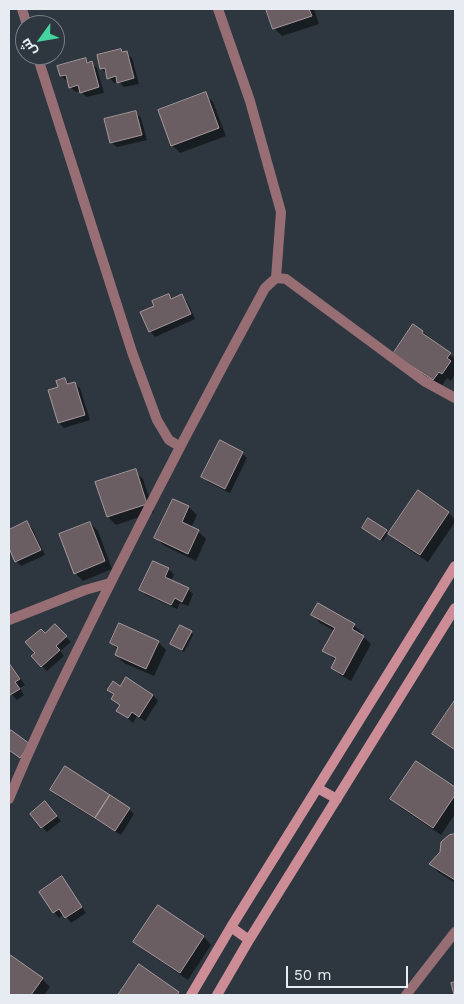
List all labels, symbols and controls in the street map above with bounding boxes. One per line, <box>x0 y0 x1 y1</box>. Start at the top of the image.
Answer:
north arrow <box>15 15 65 65</box>
text: ش <box>17 36 40 59</box>
scale bar <box>289 956 412 988</box>
text: 50 m <box>294 966 331 984</box>

